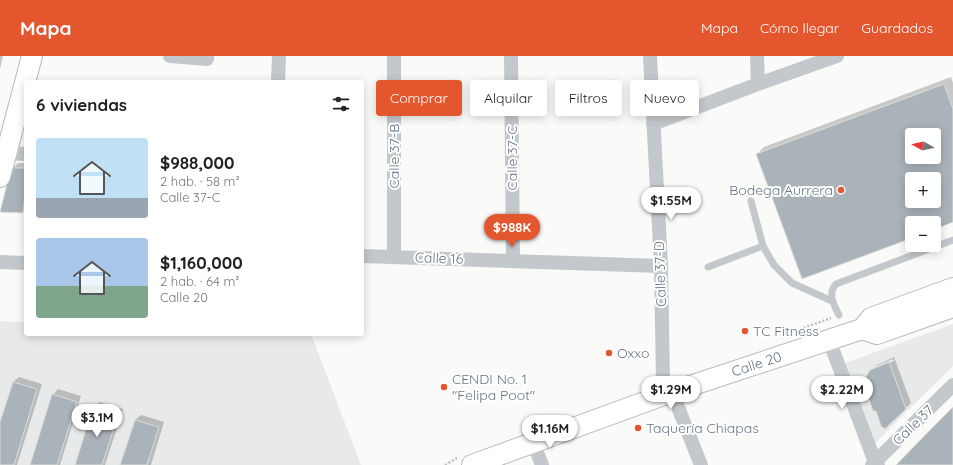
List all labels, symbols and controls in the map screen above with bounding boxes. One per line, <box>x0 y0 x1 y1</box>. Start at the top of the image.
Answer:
text: Mapa <box>20 16 71 40</box>
text: Mapa <box>701 19 738 37</box>
text: Cómo llegar <box>760 19 839 37</box>
text: Guardados <box>861 19 933 37</box>
chip: Comprar <box>376 80 462 116</box>
chip: Alquilar <box>470 80 547 116</box>
chip: Filtros <box>555 80 622 116</box>
chip: Nuevo <box>630 80 699 116</box>
icon: filters <box>330 93 352 115</box>
text: 6 viviendas <box>36 94 127 115</box>
street label: Calle 37-B <box>385 124 403 188</box>
street label: Calle 37-C <box>503 126 521 190</box>
north arrow <box>905 128 941 164</box>
map controls <box>905 128 941 252</box>
text: $988,000 <box>160 152 234 173</box>
icon: home <box>68 154 116 202</box>
button: + <box>905 172 941 208</box>
text: 2 hab. · 58 m² <box>160 173 240 189</box>
place label: Bodega Aurrera <box>729 181 833 199</box>
marker: Bodega Aurrera <box>836 185 846 195</box>
pin: $1.55M <box>638 187 704 221</box>
text: Calle 37-C <box>160 189 220 205</box>
text: $1.55M <box>650 192 692 208</box>
pin: $988K <box>484 214 540 248</box>
button: − <box>905 216 941 252</box>
text: $988K <box>493 219 531 235</box>
street label: Calle 37-D <box>650 241 670 307</box>
street label: Calle 16 <box>415 248 464 268</box>
text: $1,160,000 <box>160 252 243 273</box>
icon: home <box>68 254 116 302</box>
text: 2 hab. · 64 m² <box>160 273 239 289</box>
text: Calle 20 <box>160 289 208 305</box>
place label: TC Fitness <box>753 322 819 340</box>
marker: TC Fitness <box>740 326 750 336</box>
place label: Oxxo <box>617 344 649 362</box>
street label: Calle 20 <box>729 347 784 381</box>
marker: Oxxo <box>604 348 614 358</box>
place label: CENDI No. 1 "Felipa Poot" <box>452 370 535 404</box>
pin: $1.29M <box>638 376 704 410</box>
pin: $2.22M <box>809 376 875 410</box>
text: $1.29M <box>650 381 692 397</box>
text: $2.22M <box>820 381 864 397</box>
marker: CENDI No. 1 "Felipa Poot" <box>439 382 449 392</box>
street label: Calle 37 <box>889 401 937 449</box>
pin: $3.1M <box>69 404 125 438</box>
text: $3.1M <box>80 409 114 425</box>
pin: $1.16M <box>517 415 583 449</box>
place label: Taquería Chiapas <box>646 419 759 437</box>
text: $1.16M <box>531 420 569 436</box>
marker: Taquería Chiapas <box>633 423 643 433</box>

